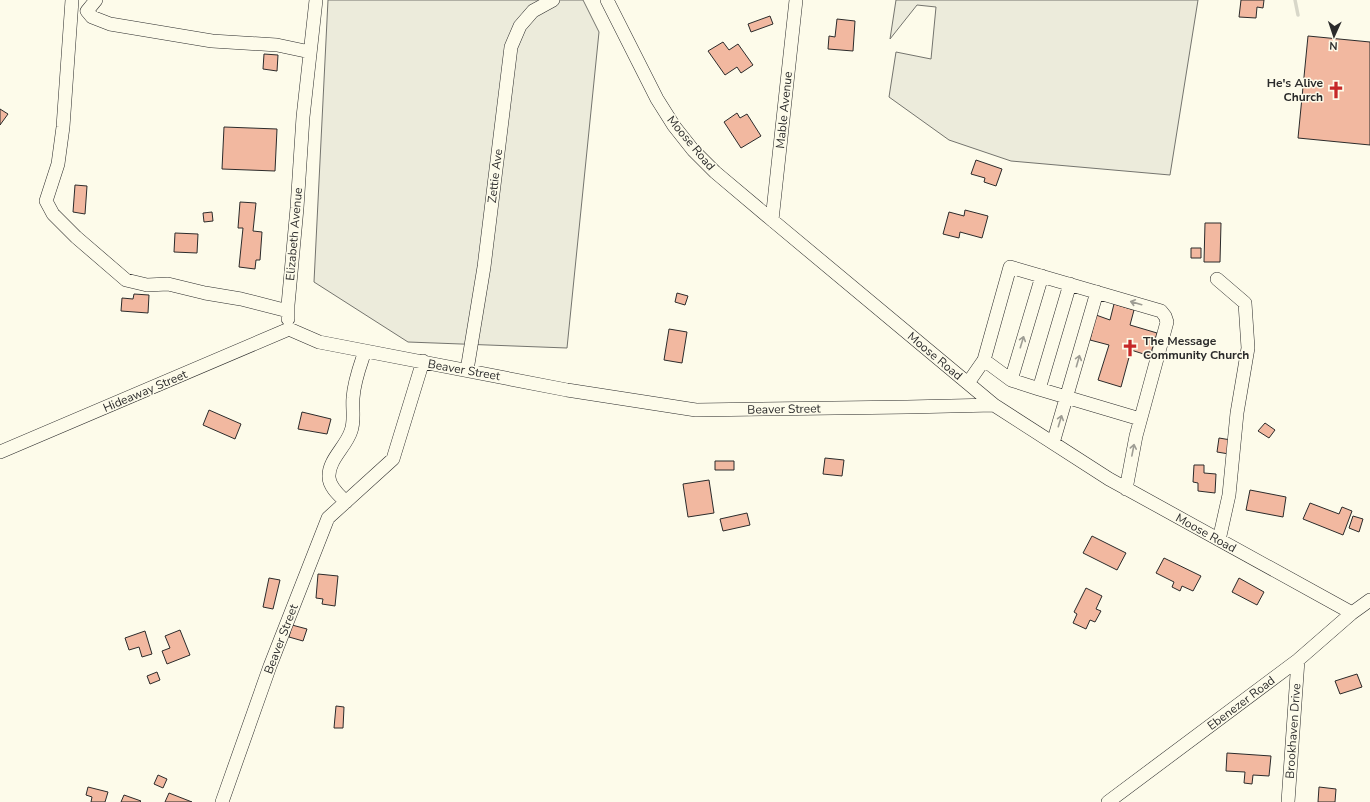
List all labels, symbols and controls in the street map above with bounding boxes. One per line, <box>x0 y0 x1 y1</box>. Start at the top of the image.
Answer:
north arrow <box>1314 16 1354 56</box>
text: N <box>1329 38 1338 53</box>
street label: Mable Avenue <box>772 71 796 149</box>
place label: He's Alive Church <box>1267 75 1323 105</box>
church icon: He's Alive Church <box>1326 80 1346 100</box>
street label: Moose Road <box>663 112 719 174</box>
street label: Zettie Ave <box>484 148 506 204</box>
street label: Elizabeth Avenue <box>282 187 306 281</box>
one-way arrow <box>1130 299 1143 306</box>
street label: Moose Road <box>904 328 966 384</box>
place label: The Message Community Church <box>1143 333 1249 363</box>
one-way arrow <box>1019 336 1026 349</box>
church icon: The Message Community Church <box>1120 338 1140 358</box>
one-way arrow <box>1075 354 1082 367</box>
street label: Beaver Street <box>426 356 502 384</box>
street label: Hideaway Street <box>101 366 190 416</box>
street label: Beaver Street <box>747 400 822 418</box>
one-way arrow <box>1057 414 1064 427</box>
one-way arrow <box>1130 444 1138 457</box>
street label: Moose Road <box>1173 510 1239 556</box>
street label: Beaver Street <box>260 601 302 676</box>
street label: Ebenezer Road <box>1204 672 1278 734</box>
street label: Brookhaven Drive <box>1282 683 1304 779</box>

